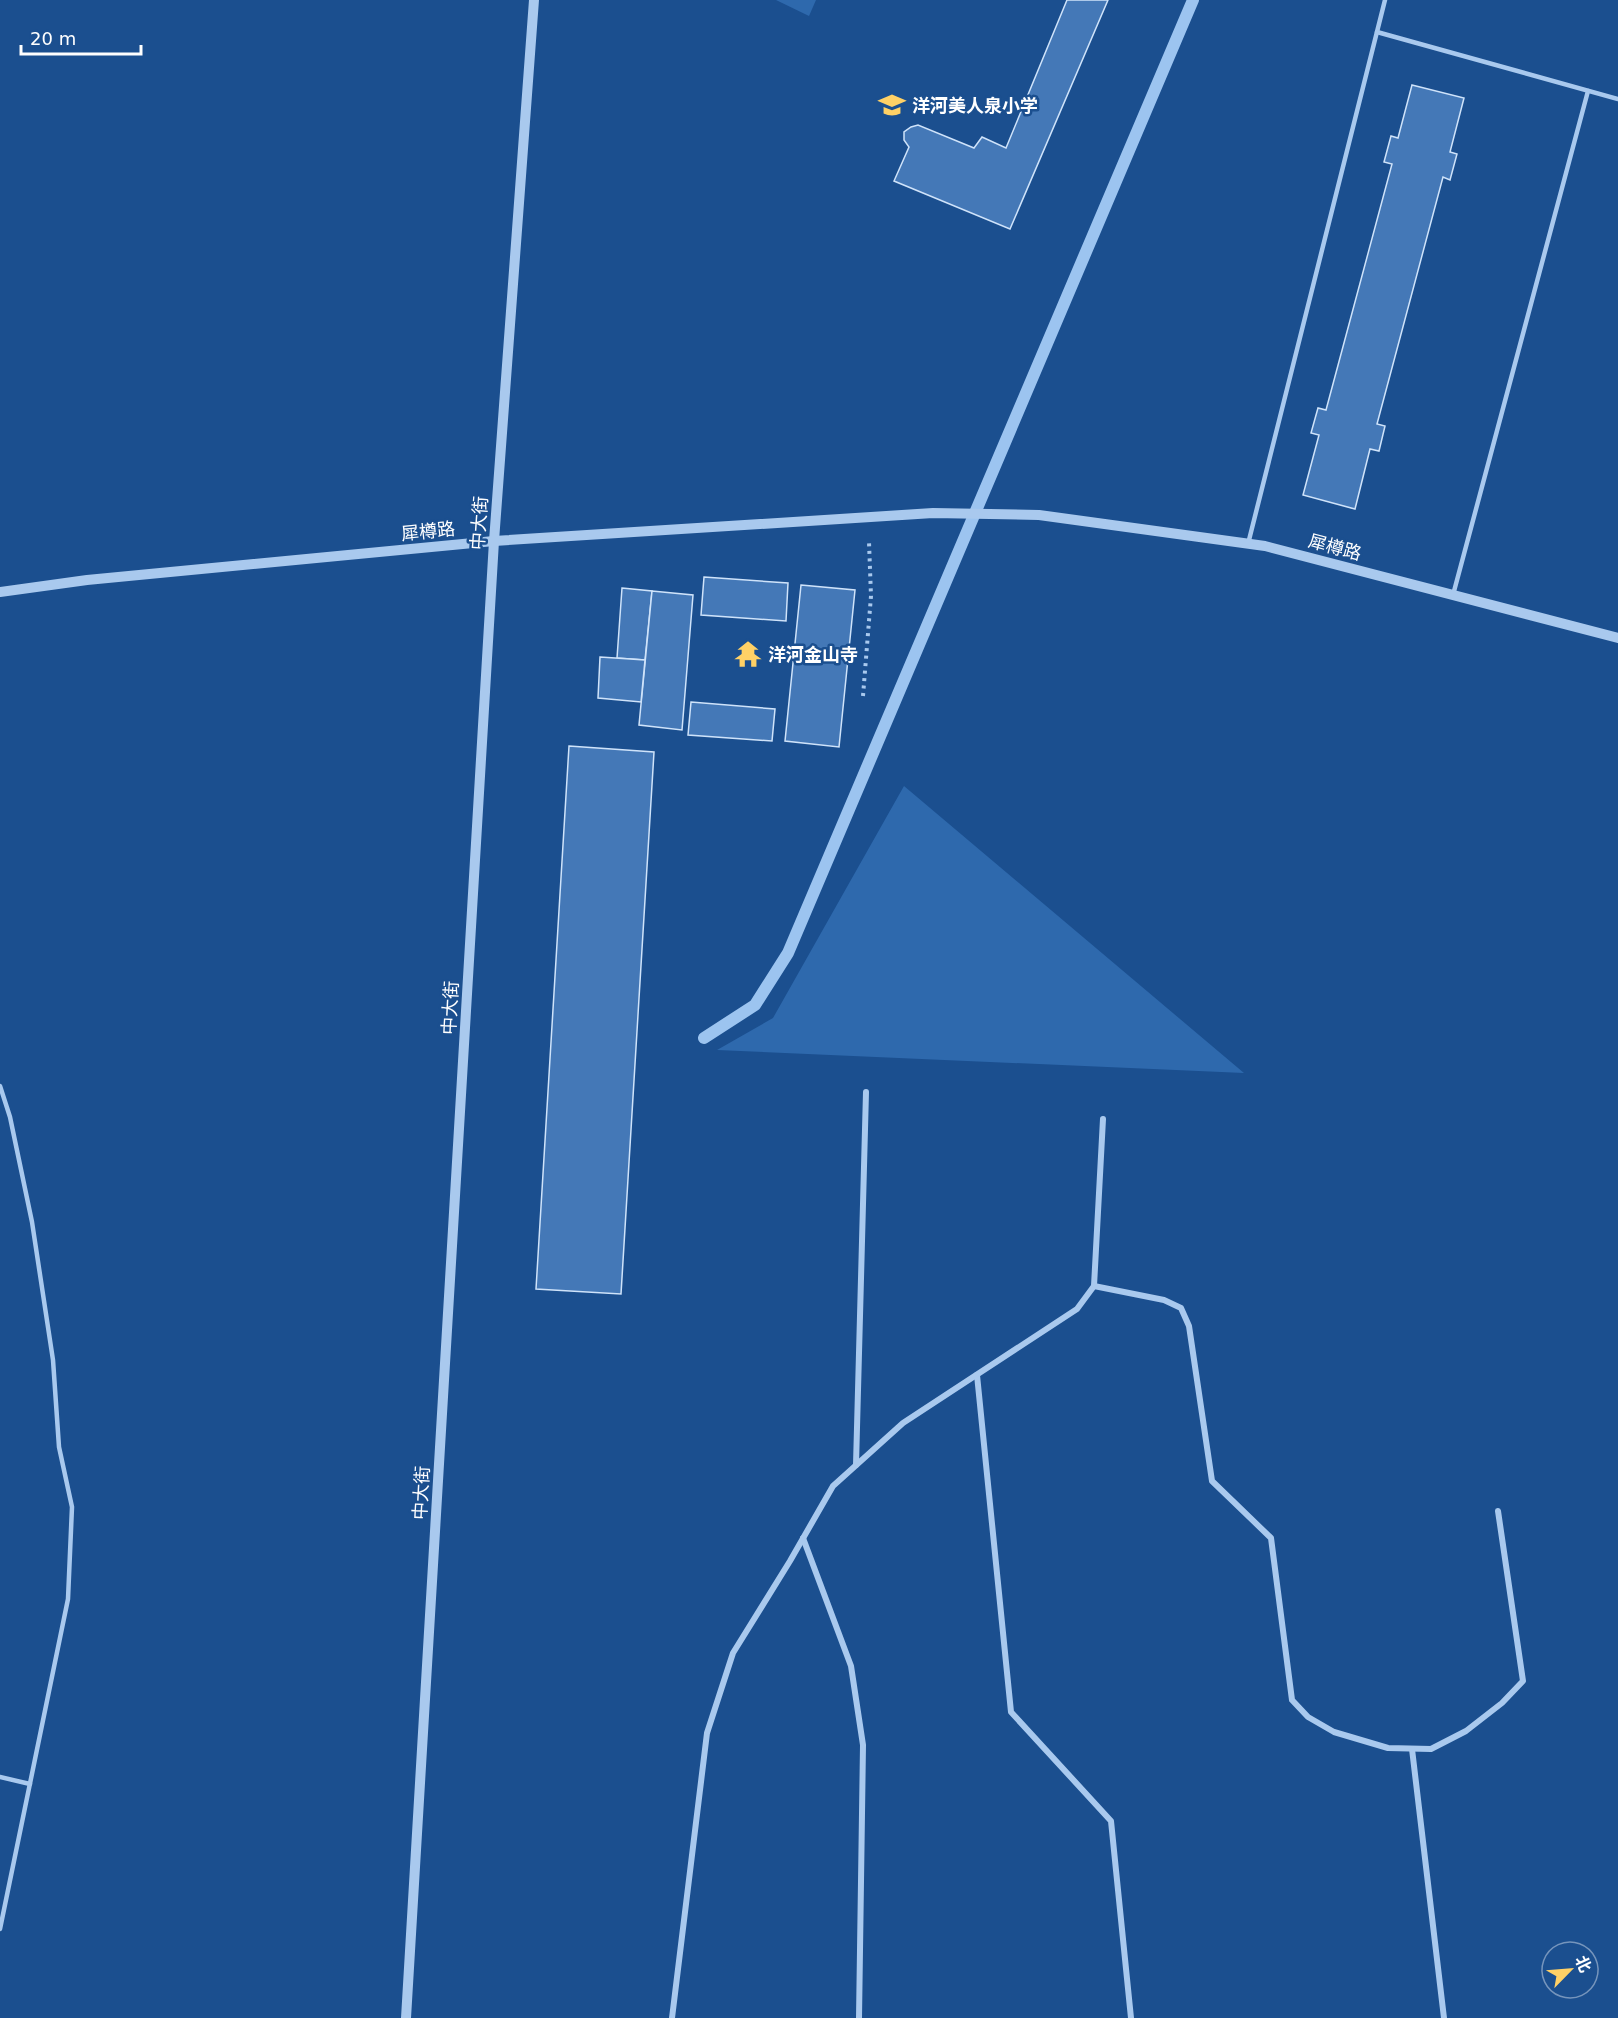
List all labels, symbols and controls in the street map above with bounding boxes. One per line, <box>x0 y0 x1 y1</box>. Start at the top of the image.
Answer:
scale bar <box>21 18 141 56</box>
text: 20 m <box>30 28 76 49</box>
school or university icon: 洋河美人泉小学 <box>877 90 907 120</box>
place label: 洋河美人泉小学 <box>912 95 1038 116</box>
street label: 中大街 <box>467 495 491 551</box>
street label: 犀樽路 <box>400 518 456 544</box>
street label: 犀樽路 <box>1306 530 1364 564</box>
temple icon: 洋河金山寺 <box>733 639 763 669</box>
place label: 洋河金山寺 <box>768 644 858 665</box>
street label: 中大街 <box>438 980 462 1036</box>
street label: 中大街 <box>409 1465 433 1521</box>
north arrow <box>1540 1940 1600 2000</box>
text: 北 <box>1571 1953 1595 1975</box>

